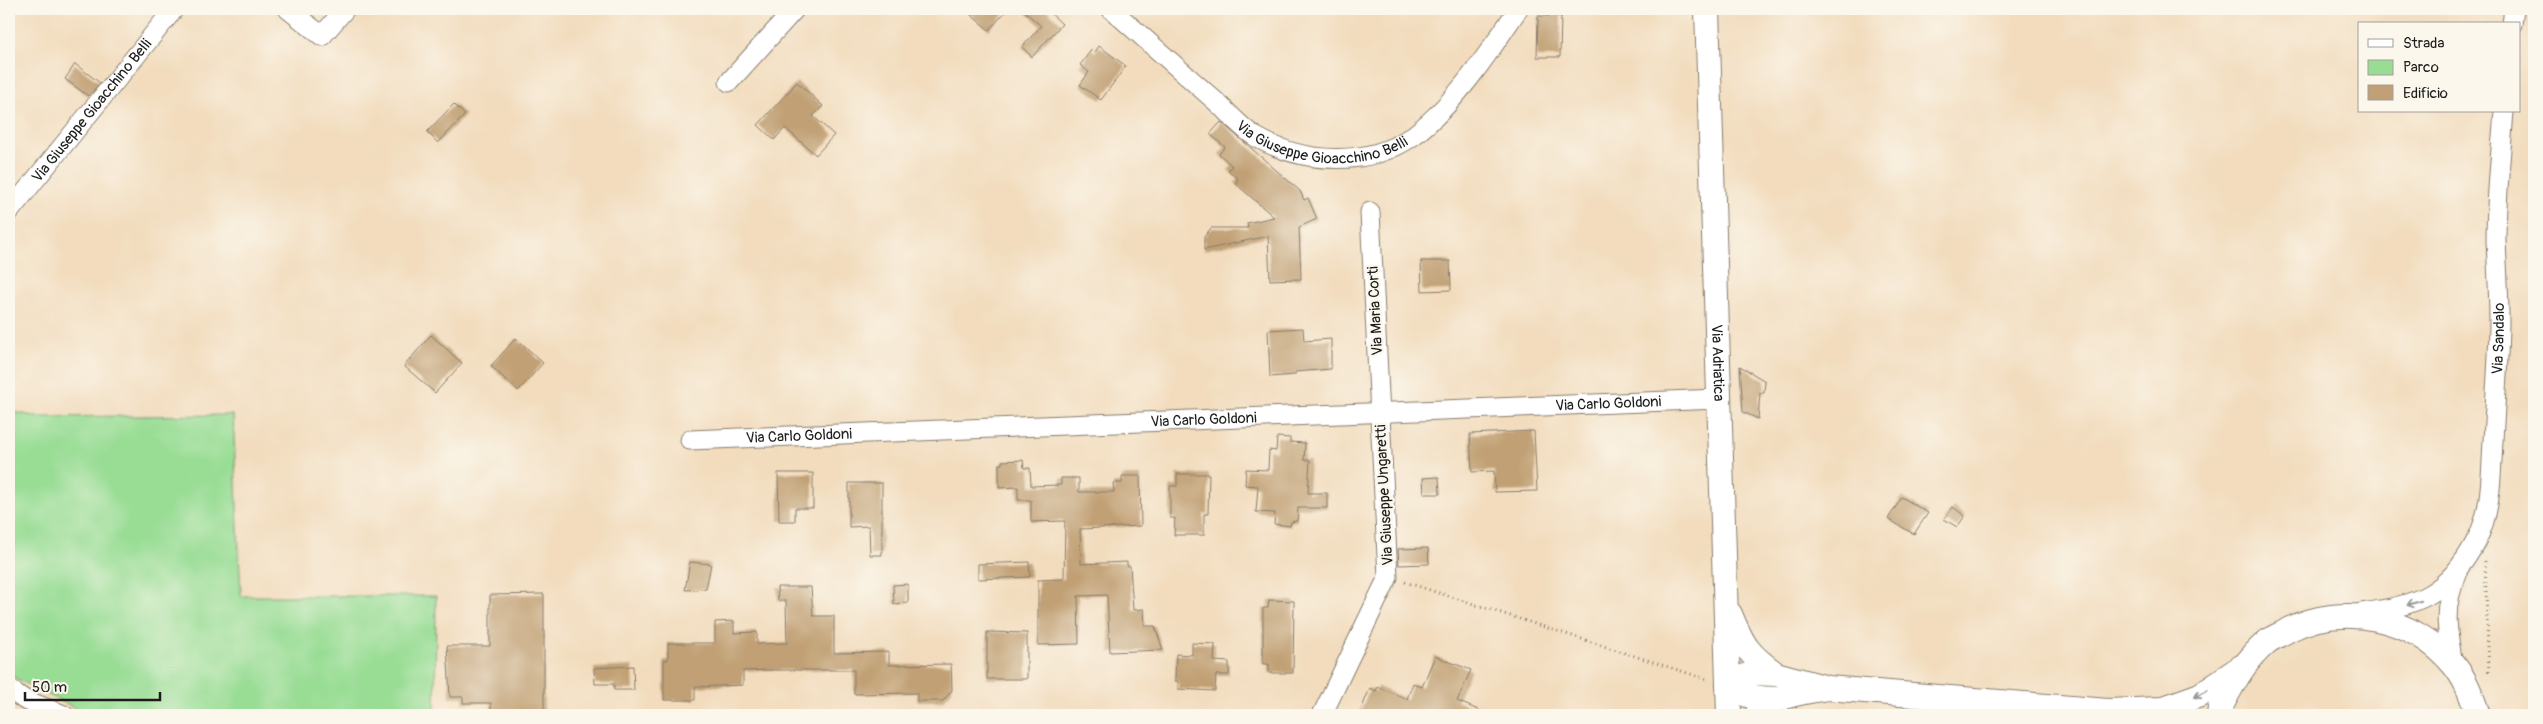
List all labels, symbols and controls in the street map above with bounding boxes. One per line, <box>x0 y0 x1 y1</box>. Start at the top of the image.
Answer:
legend <box>2358 22 2520 112</box>
text: Strada <box>2403 34 2444 53</box>
street label: Via Giuseppe Gioacchino Belli <box>28 35 156 186</box>
text: Parco <box>2403 58 2439 77</box>
text: Edificio <box>2403 84 2448 103</box>
street label: Via Giuseppe Gioacchino Belli <box>1232 117 1412 169</box>
street label: Via Maria Corti <box>1364 266 1387 356</box>
street label: Via Sandalo <box>2488 303 2509 375</box>
street label: Via Adriatica <box>1707 324 1728 402</box>
street label: Via Carlo Goldoni <box>1555 392 1662 415</box>
street label: Via Carlo Goldoni <box>1150 408 1257 432</box>
street label: Via Giuseppe Ungaretti <box>1371 424 1398 566</box>
street label: Via Carlo Goldoni <box>746 425 853 448</box>
one-way arrow <box>2406 598 2422 608</box>
scale bar <box>25 669 160 701</box>
text: 50 m <box>32 678 67 697</box>
one-way arrow <box>2194 689 2208 699</box>

